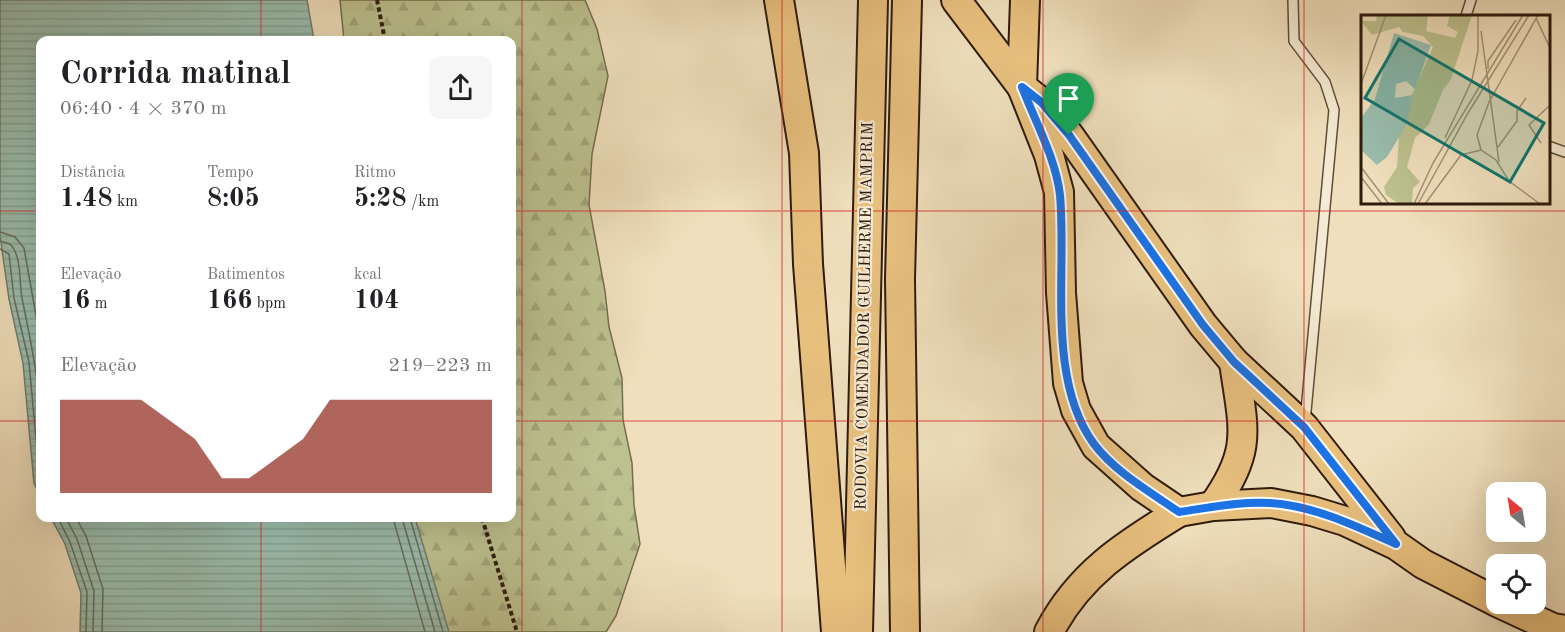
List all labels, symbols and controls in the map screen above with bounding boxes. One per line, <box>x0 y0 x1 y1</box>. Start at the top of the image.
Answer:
inset map <box>1361 15 1550 204</box>
button: share <box>429 56 492 119</box>
text: Corrida matinal <box>60 58 291 91</box>
pin <box>1043 73 1094 135</box>
icon: arrive <box>1052 82 1085 115</box>
text: 06:40 · 4 × 370 m <box>60 99 227 119</box>
street label: RODOVIA COMENDADOR GUILHERME MAMPRIM <box>854 122 876 510</box>
text: Distância <box>60 165 125 181</box>
text: Tempo <box>207 165 254 181</box>
text: Ritmo <box>354 165 396 181</box>
text: 1.48 <box>60 186 113 212</box>
text: 8:05 <box>207 186 260 212</box>
text: 5:28 <box>354 186 407 212</box>
text: km <box>113 194 138 210</box>
text: /km <box>407 194 439 210</box>
text: Elevação <box>60 267 121 283</box>
text: Batimentos <box>207 267 285 283</box>
text: kcal <box>354 267 382 283</box>
text: 16 <box>60 288 90 314</box>
text: 166 <box>207 288 252 314</box>
text: 104 <box>354 288 399 314</box>
text: m <box>90 296 107 312</box>
text: bpm <box>252 296 286 312</box>
text: Elevação <box>60 356 137 376</box>
text: 219–223 m <box>389 356 492 376</box>
north arrow <box>1486 482 1546 542</box>
map controls <box>1486 482 1546 614</box>
button: locate <box>1486 554 1546 614</box>

